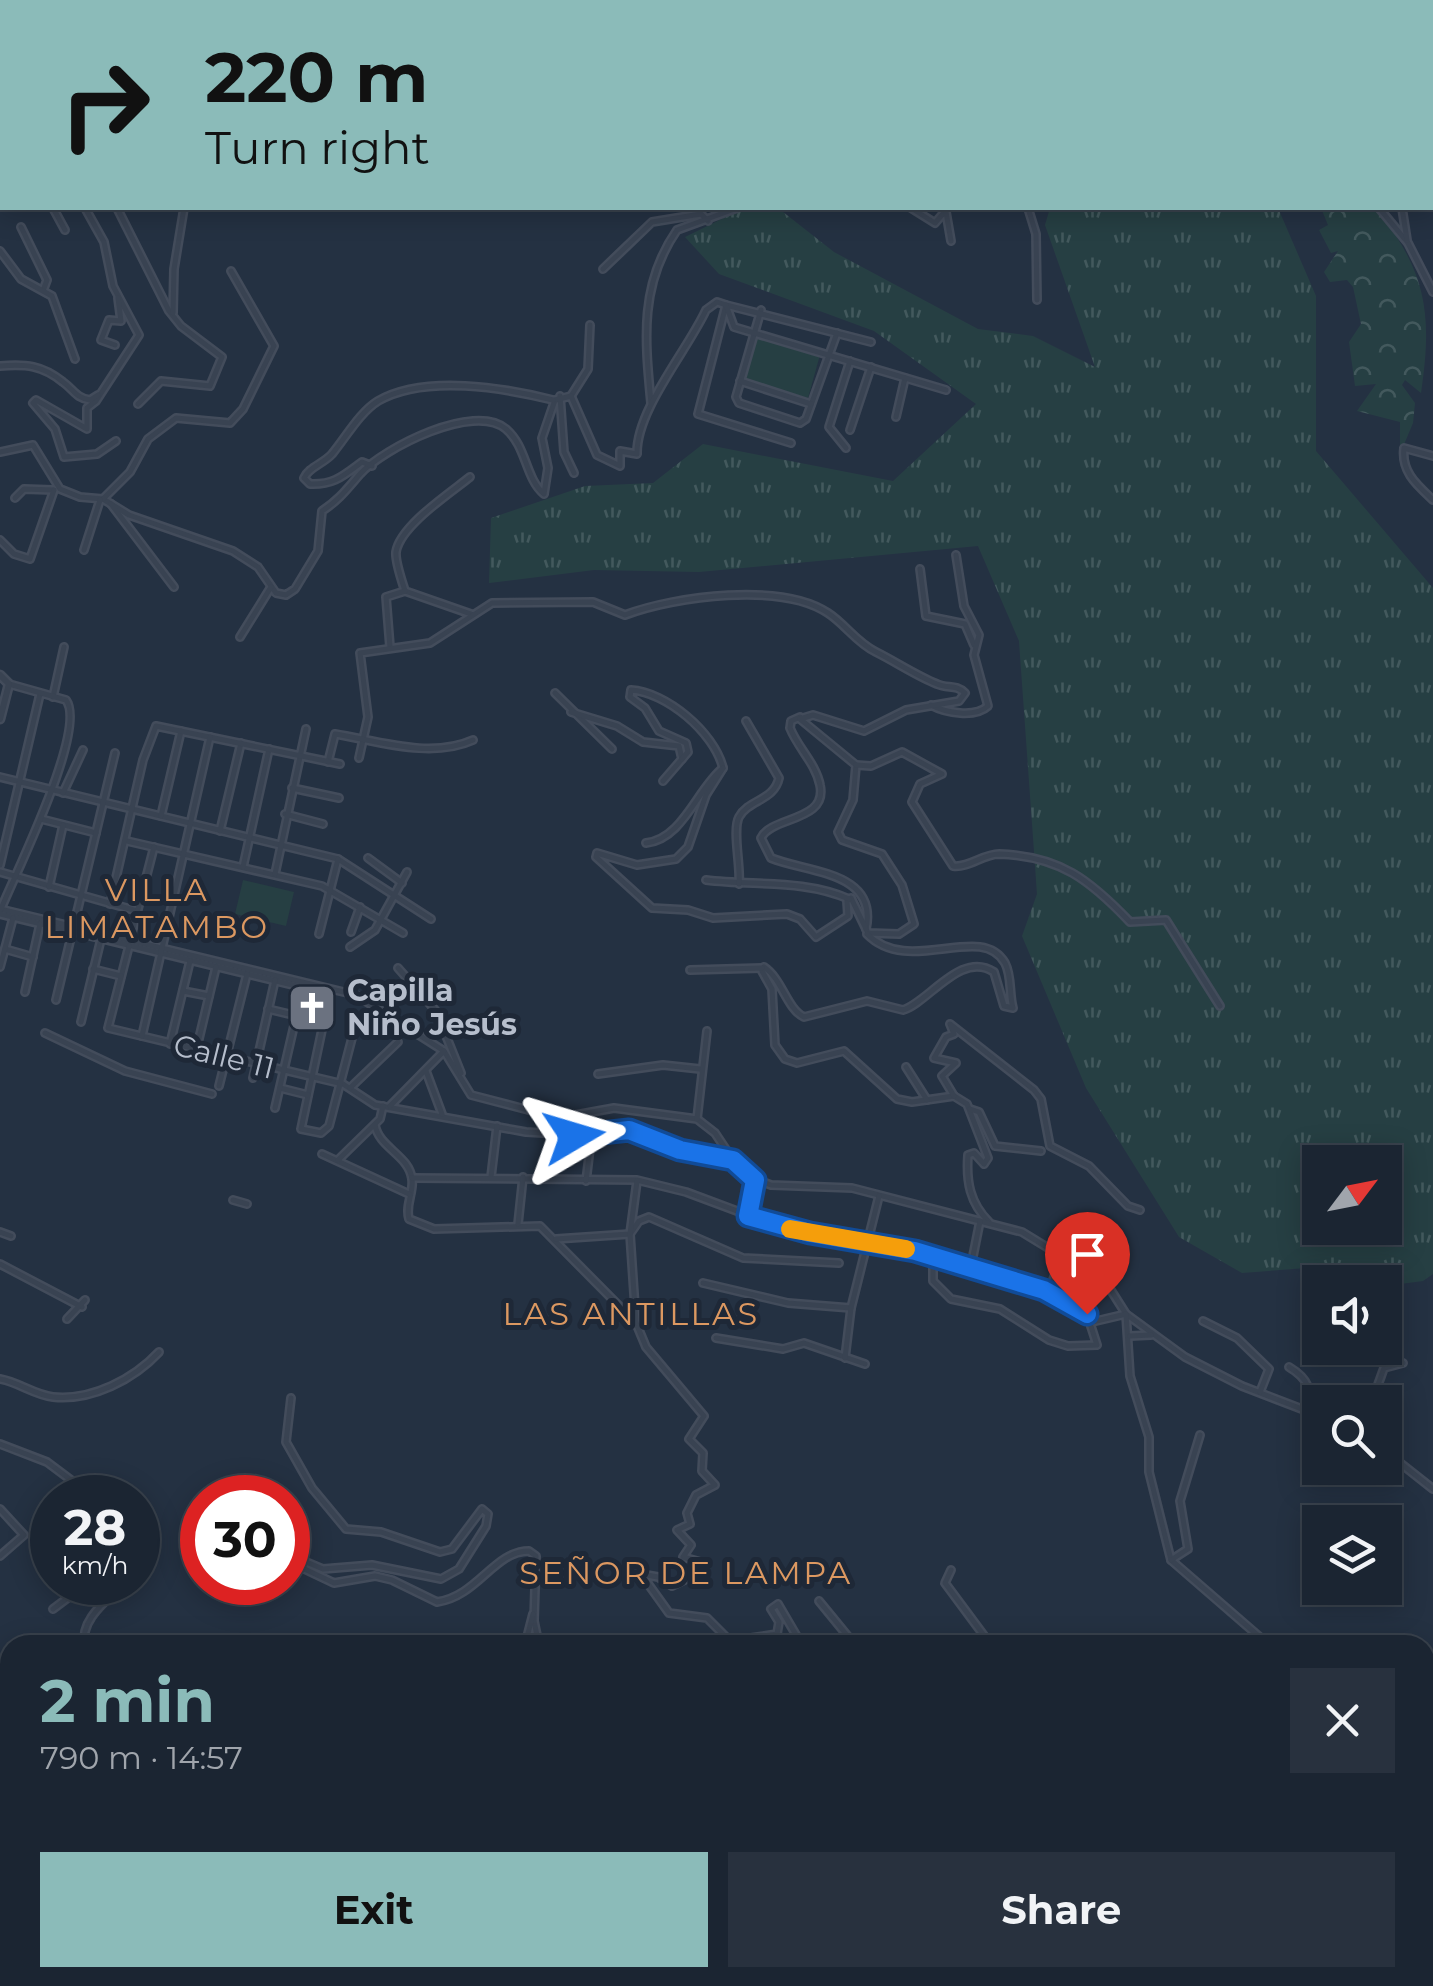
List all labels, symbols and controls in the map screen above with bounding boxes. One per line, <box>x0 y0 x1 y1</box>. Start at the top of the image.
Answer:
text: 220 m <box>205 34 428 120</box>
icon: right <box>40 40 170 170</box>
text: Turn right <box>205 120 430 175</box>
district label: VILLA LIMATAMBO <box>44 870 270 946</box>
place label: Capilla Niño Jesús <box>347 972 517 1043</box>
church icon: Capilla Niño Jesús <box>286 982 338 1034</box>
street label: Calle 11 <box>170 1026 278 1087</box>
position arrow <box>522 1084 626 1188</box>
north arrow <box>1302 1145 1402 1245</box>
map controls <box>1302 1145 1402 1605</box>
pin <box>1045 1212 1130 1315</box>
icon: arrive <box>1060 1227 1115 1282</box>
button: sound <box>1302 1265 1402 1365</box>
district label: LAS ANTILLAS <box>502 1294 760 1333</box>
button: search <box>1302 1385 1402 1485</box>
speed limit sign: 30 <box>180 1475 310 1605</box>
text: 28 <box>64 1497 126 1558</box>
button: layers <box>1302 1505 1402 1605</box>
text: km/h <box>62 1550 128 1580</box>
district label: SEÑOR DE LAMPA <box>519 1553 853 1592</box>
text: 2 min <box>40 1664 215 1737</box>
button: close <box>1290 1668 1395 1773</box>
text: 790 m · 14:57 <box>40 1738 243 1777</box>
button: Exit <box>40 1852 708 1967</box>
button: Share <box>728 1852 1395 1967</box>

